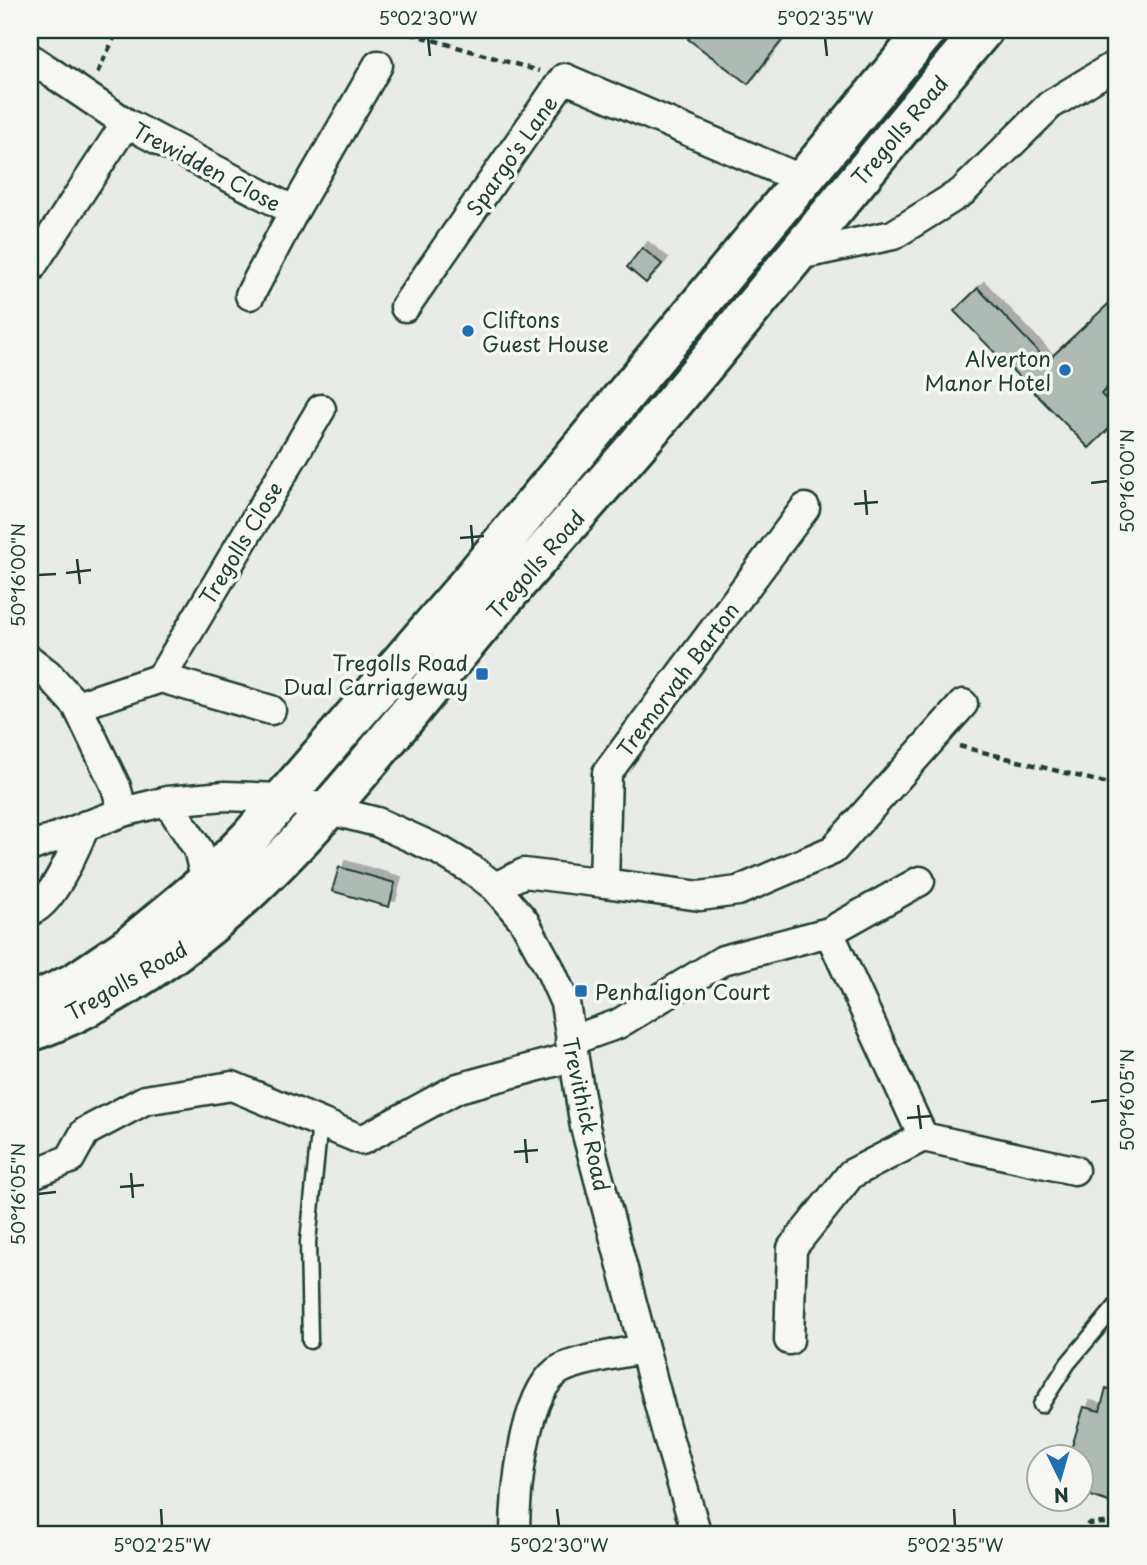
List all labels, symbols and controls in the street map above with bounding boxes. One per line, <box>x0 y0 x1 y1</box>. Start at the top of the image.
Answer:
text: 5°02'30"W <box>379 4 478 31</box>
text: 5°02'35"W <box>776 4 874 31</box>
street label: Tregolls Road <box>843 68 955 192</box>
street label: Spargo's Lane <box>458 88 564 222</box>
street label: Trewidden Close <box>127 113 287 219</box>
place label: Cliftons Guest House <box>482 303 609 359</box>
marker: Cliftons Guest House <box>460 323 476 339</box>
place label: Alverton Manor Hotel <box>924 342 1051 398</box>
marker: Alverton Manor Hotel <box>1057 362 1073 378</box>
text: 50°16'00"N <box>1113 429 1140 533</box>
street label: Tregolls Close <box>191 475 289 611</box>
street label: Tregolls Road <box>478 502 592 626</box>
text: 50°16'00"N <box>4 523 31 627</box>
street label: Tremorvah Barton <box>608 595 746 763</box>
place label: Tregolls Road Dual Carriageway <box>283 646 468 702</box>
marker: Tregolls Road Dual Carriageway <box>474 666 490 682</box>
street label: Tregolls Road <box>59 932 193 1028</box>
place label: Penhaligon Court <box>595 975 770 1007</box>
marker: Penhaligon Court <box>573 983 589 999</box>
street label: Trevithick Road <box>555 1034 619 1194</box>
text: 50°16'05"N <box>1113 1049 1140 1151</box>
text: 50°16'05"N <box>4 1143 31 1245</box>
north arrow <box>1024 1442 1094 1512</box>
text: N <box>1053 1481 1070 1511</box>
text: 5°02'25"W <box>113 1531 212 1558</box>
text: 5°02'30"W <box>510 1531 609 1558</box>
text: 5°02'35"W <box>906 1531 1004 1558</box>

